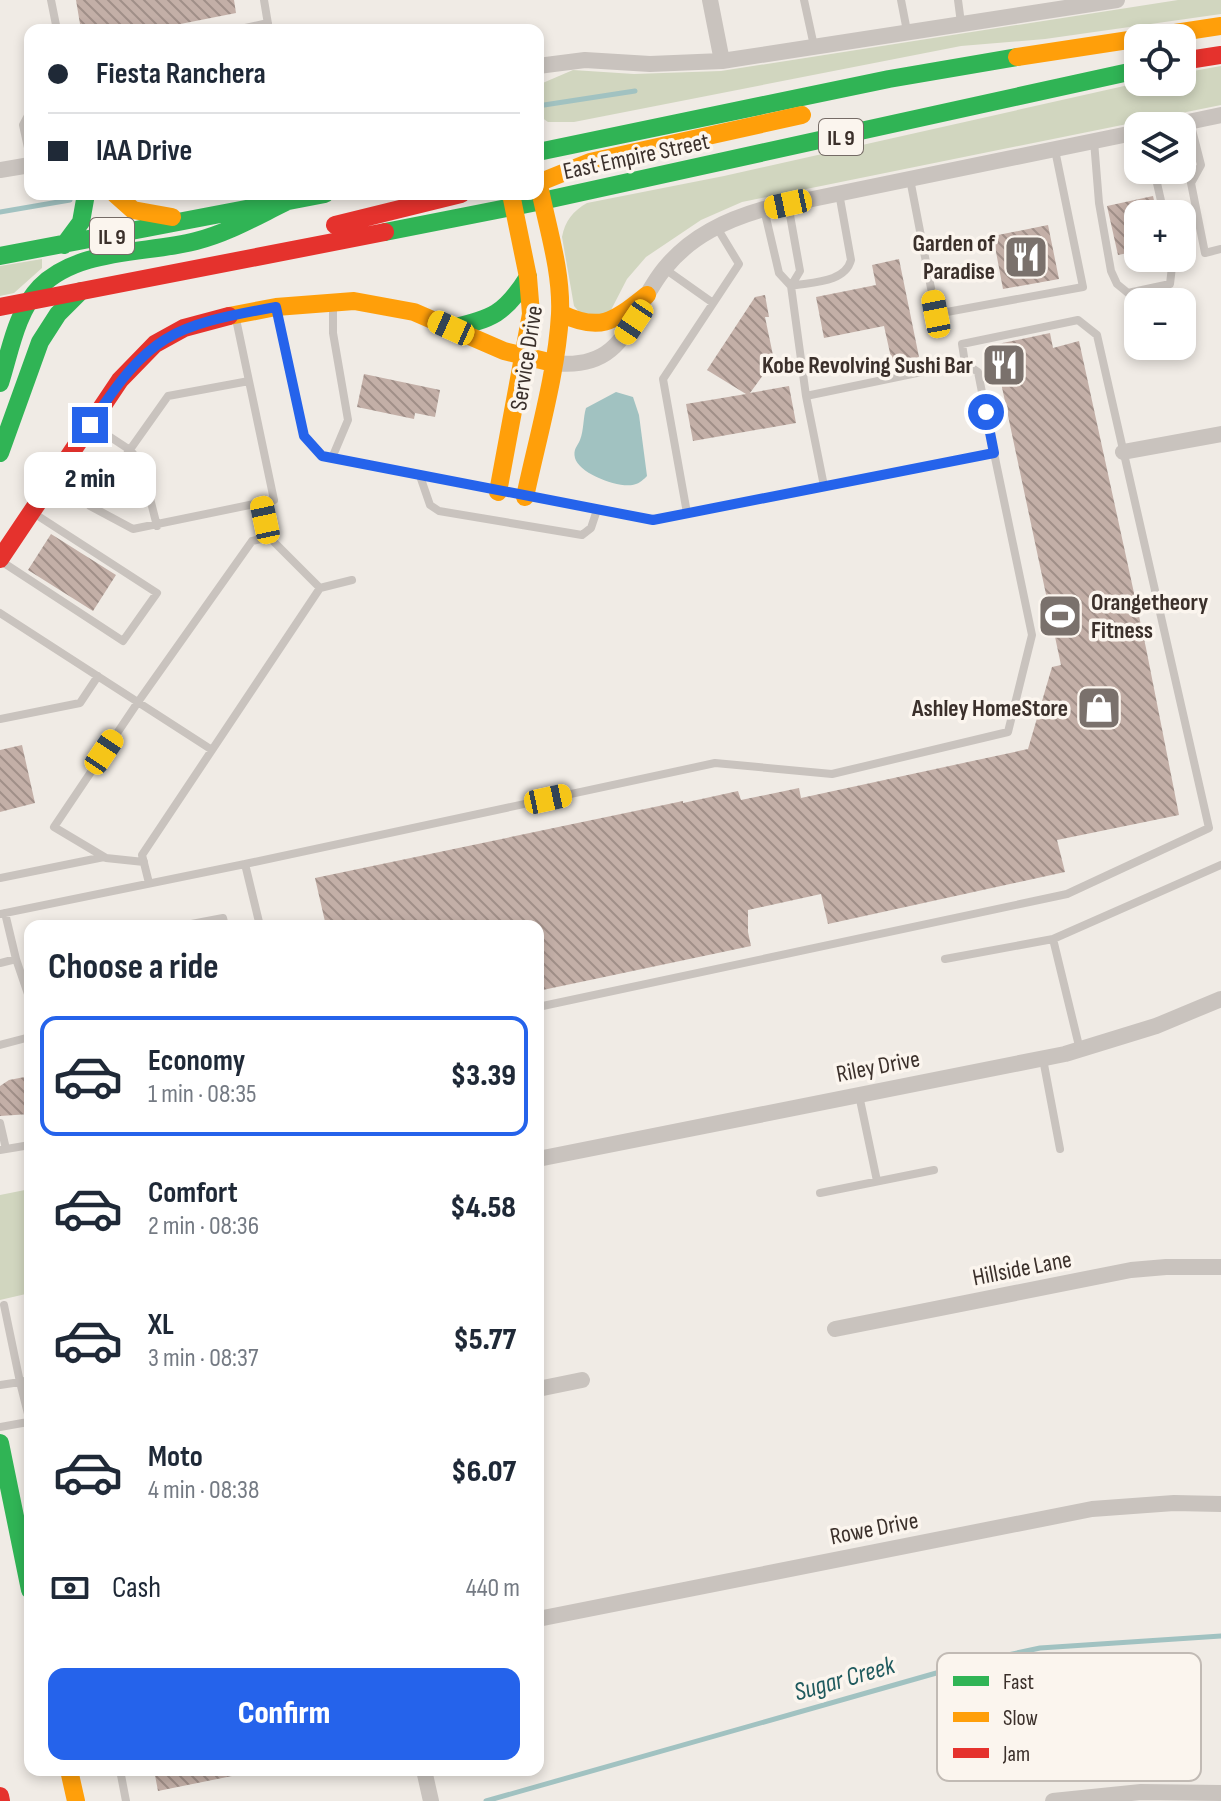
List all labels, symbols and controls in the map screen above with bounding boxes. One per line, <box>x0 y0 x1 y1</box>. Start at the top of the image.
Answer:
map controls <box>1124 24 1196 360</box>
button: locate <box>1124 24 1196 96</box>
text: Fiesta Ranchera <box>96 56 266 92</box>
button: layers <box>1124 112 1196 184</box>
road number: IL 9 <box>819 119 863 155</box>
street label: East Empire Street <box>560 127 712 186</box>
text: IAA Drive <box>96 133 192 169</box>
car <box>762 187 814 221</box>
button: + <box>1124 200 1196 272</box>
road number: IL 9 <box>90 218 134 254</box>
place label: Garden of Paradise <box>912 229 996 286</box>
restaurant icon: Garden of Paradise <box>1002 233 1050 281</box>
car <box>920 288 952 340</box>
button: − <box>1124 288 1196 360</box>
car <box>611 295 657 349</box>
street label: Service Drive <box>504 304 549 413</box>
car <box>424 307 478 349</box>
restaurant icon: Kobe Revolving Sushi Bar <box>980 341 1028 389</box>
place label: Kobe Revolving Sushi Bar <box>762 351 974 380</box>
route start <box>968 394 1004 430</box>
route end <box>72 407 108 443</box>
callout: 2 min <box>24 453 156 509</box>
text: 2 min <box>65 464 115 495</box>
car <box>248 494 282 546</box>
place label: Orangetheory Fitness <box>1091 588 1208 645</box>
sports icon: Orangetheory Fitness <box>1036 592 1084 640</box>
shop icon: Ashley HomeStore <box>1075 684 1123 732</box>
place label: Ashley HomeStore <box>911 694 1068 723</box>
car <box>81 725 127 779</box>
car <box>522 782 574 816</box>
text: Choose a ride <box>48 946 219 989</box>
icon: car <box>52 1040 124 1112</box>
text: Economy <box>148 1043 245 1079</box>
street label: Riley Drive <box>834 1044 922 1089</box>
text: $3.39 <box>451 1058 516 1094</box>
text: 1 min · 08:35 <box>148 1079 257 1110</box>
icon: car <box>52 1172 124 1244</box>
text: Comfort <box>148 1175 238 1211</box>
text: $4.58 <box>450 1190 516 1226</box>
text: 2 min · 08:36 <box>148 1211 259 1242</box>
street label: Hillside Lane <box>970 1245 1074 1292</box>
icon: car <box>52 1304 124 1376</box>
text: XL <box>148 1307 174 1343</box>
text: $5.77 <box>453 1322 516 1358</box>
text: 3 min · 08:37 <box>148 1343 258 1374</box>
icon: car <box>52 1436 124 1508</box>
text: Moto <box>148 1439 203 1475</box>
text: $6.07 <box>451 1454 516 1490</box>
text: 4 min · 08:38 <box>148 1475 259 1506</box>
street label: Rowe Drive <box>827 1506 921 1551</box>
icon: cash <box>48 1566 92 1610</box>
text: Cash <box>112 1570 161 1606</box>
text: 440 m <box>466 1573 520 1604</box>
water label: Sugar Creek <box>791 1650 900 1709</box>
legend <box>937 1653 1201 1781</box>
button: Confirm <box>48 1668 520 1760</box>
text: Fast <box>1003 1669 1034 1696</box>
text: Slow <box>1003 1705 1038 1732</box>
text: Jam <box>1002 1741 1030 1768</box>

